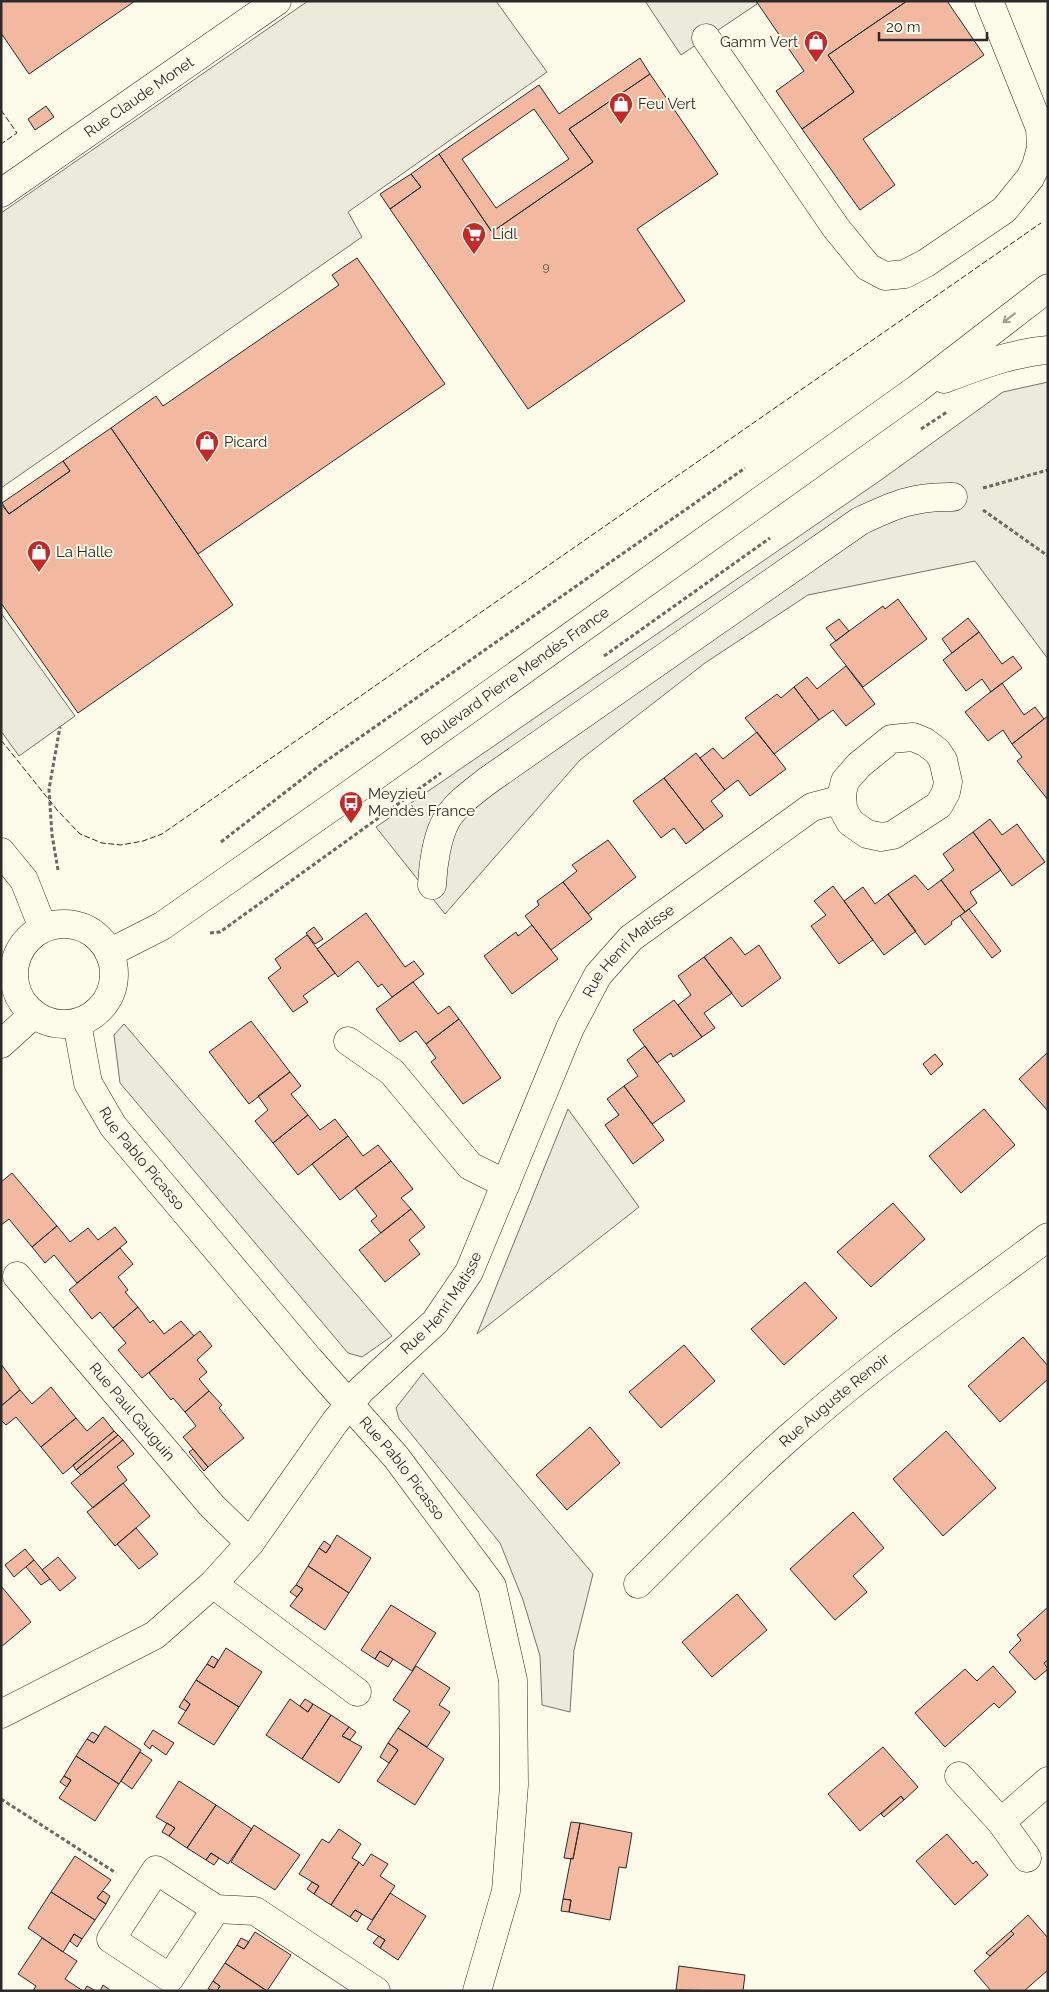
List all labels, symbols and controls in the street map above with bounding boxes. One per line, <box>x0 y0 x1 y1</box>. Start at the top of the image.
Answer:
scale bar <box>879 10 986 42</box>
text: 20 m <box>886 18 921 36</box>
shop icon: Gamm Vert <box>803 29 829 63</box>
place label: Gamm Vert <box>720 33 798 51</box>
street label: Rue Claude Monet <box>81 53 197 141</box>
shop icon: Feu Vert <box>608 91 634 125</box>
place label: Feu Vert <box>638 95 696 113</box>
supermarket icon: Lidl <box>461 221 487 255</box>
place label: Lidl <box>492 225 518 243</box>
house number: 9 <box>542 260 550 274</box>
one-way arrow <box>1003 312 1016 323</box>
shop icon: Picard <box>194 429 220 463</box>
place label: Picard <box>224 433 267 451</box>
shop icon: La Halle <box>26 539 52 573</box>
place label: La Halle <box>56 543 113 561</box>
street label: Boulevard Pierre Mendès France <box>418 603 613 749</box>
place label: Meyzieu Mendès France <box>368 785 475 820</box>
bus stop icon: Meyzieu Mendès France <box>338 790 364 824</box>
street label: Rue Henri Matisse <box>579 901 678 1001</box>
street label: Rue Pablo Picasso <box>95 1104 189 1214</box>
street label: Rue Henri Matisse <box>397 1249 485 1358</box>
street label: Rue Auguste Renoir <box>775 1349 893 1451</box>
street label: Rue Paul Gauguin <box>85 1359 179 1465</box>
street label: Rue Pablo Picasso <box>355 1413 449 1524</box>

